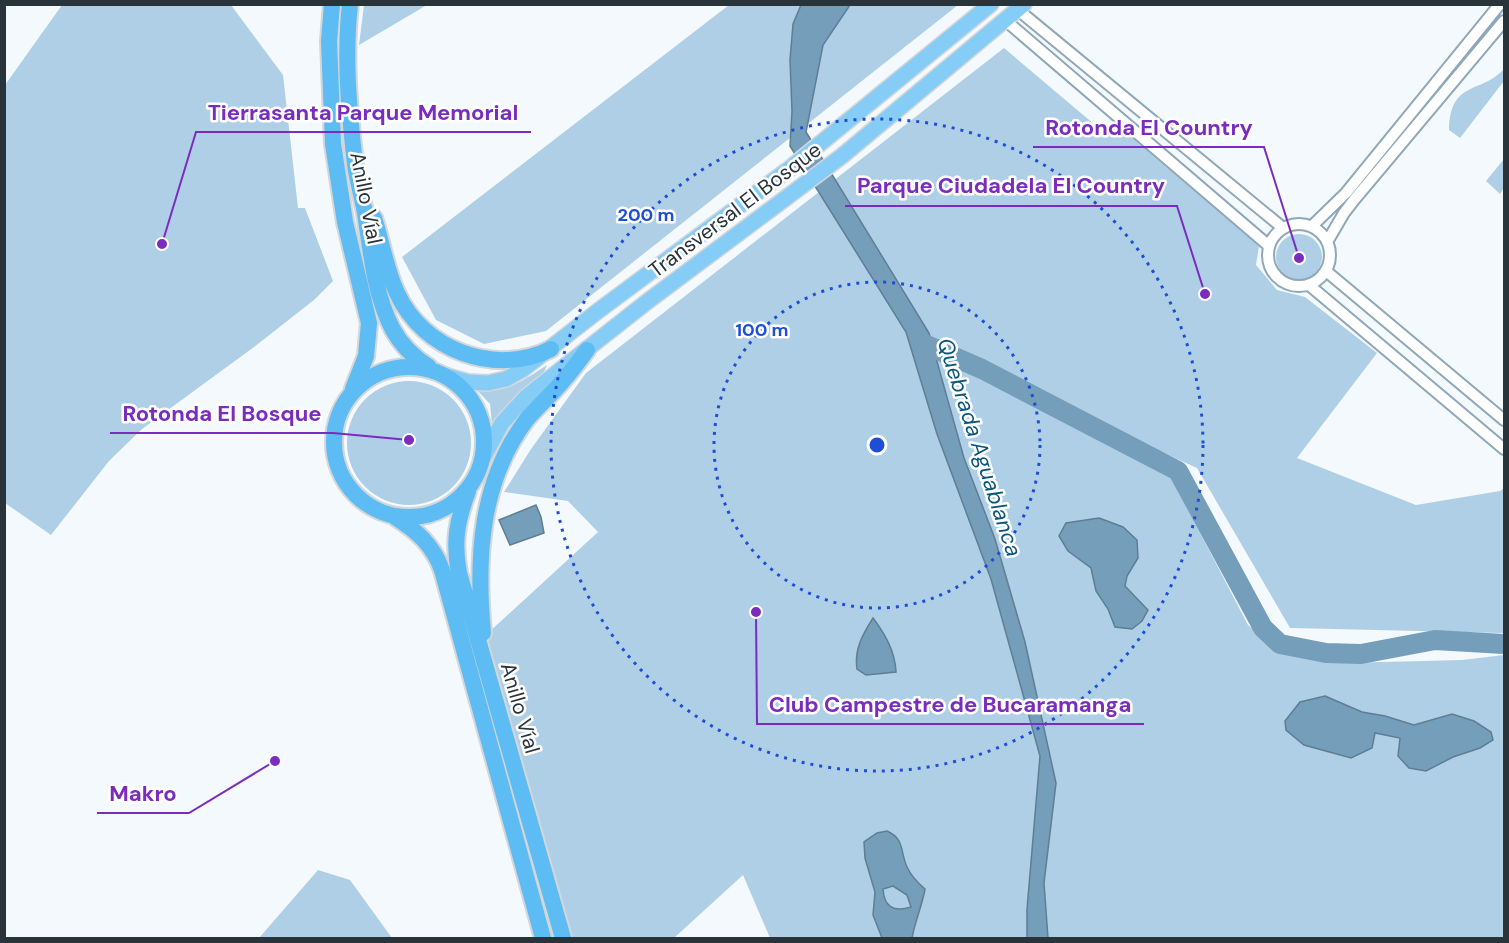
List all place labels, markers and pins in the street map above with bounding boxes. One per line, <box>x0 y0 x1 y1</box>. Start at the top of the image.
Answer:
callout: Tierrasanta Parque Memorial <box>196 92 531 132</box>
callout: Rotonda El Country <box>1033 107 1264 147</box>
callout: Parque Ciudadela El Country <box>845 166 1177 206</box>
callout: Rotonda El Bosque <box>110 393 333 433</box>
centre of rings <box>867 435 887 455</box>
callout: Club Campestre de Bucaramanga <box>757 684 1144 724</box>
callout: Makro <box>97 773 189 813</box>

